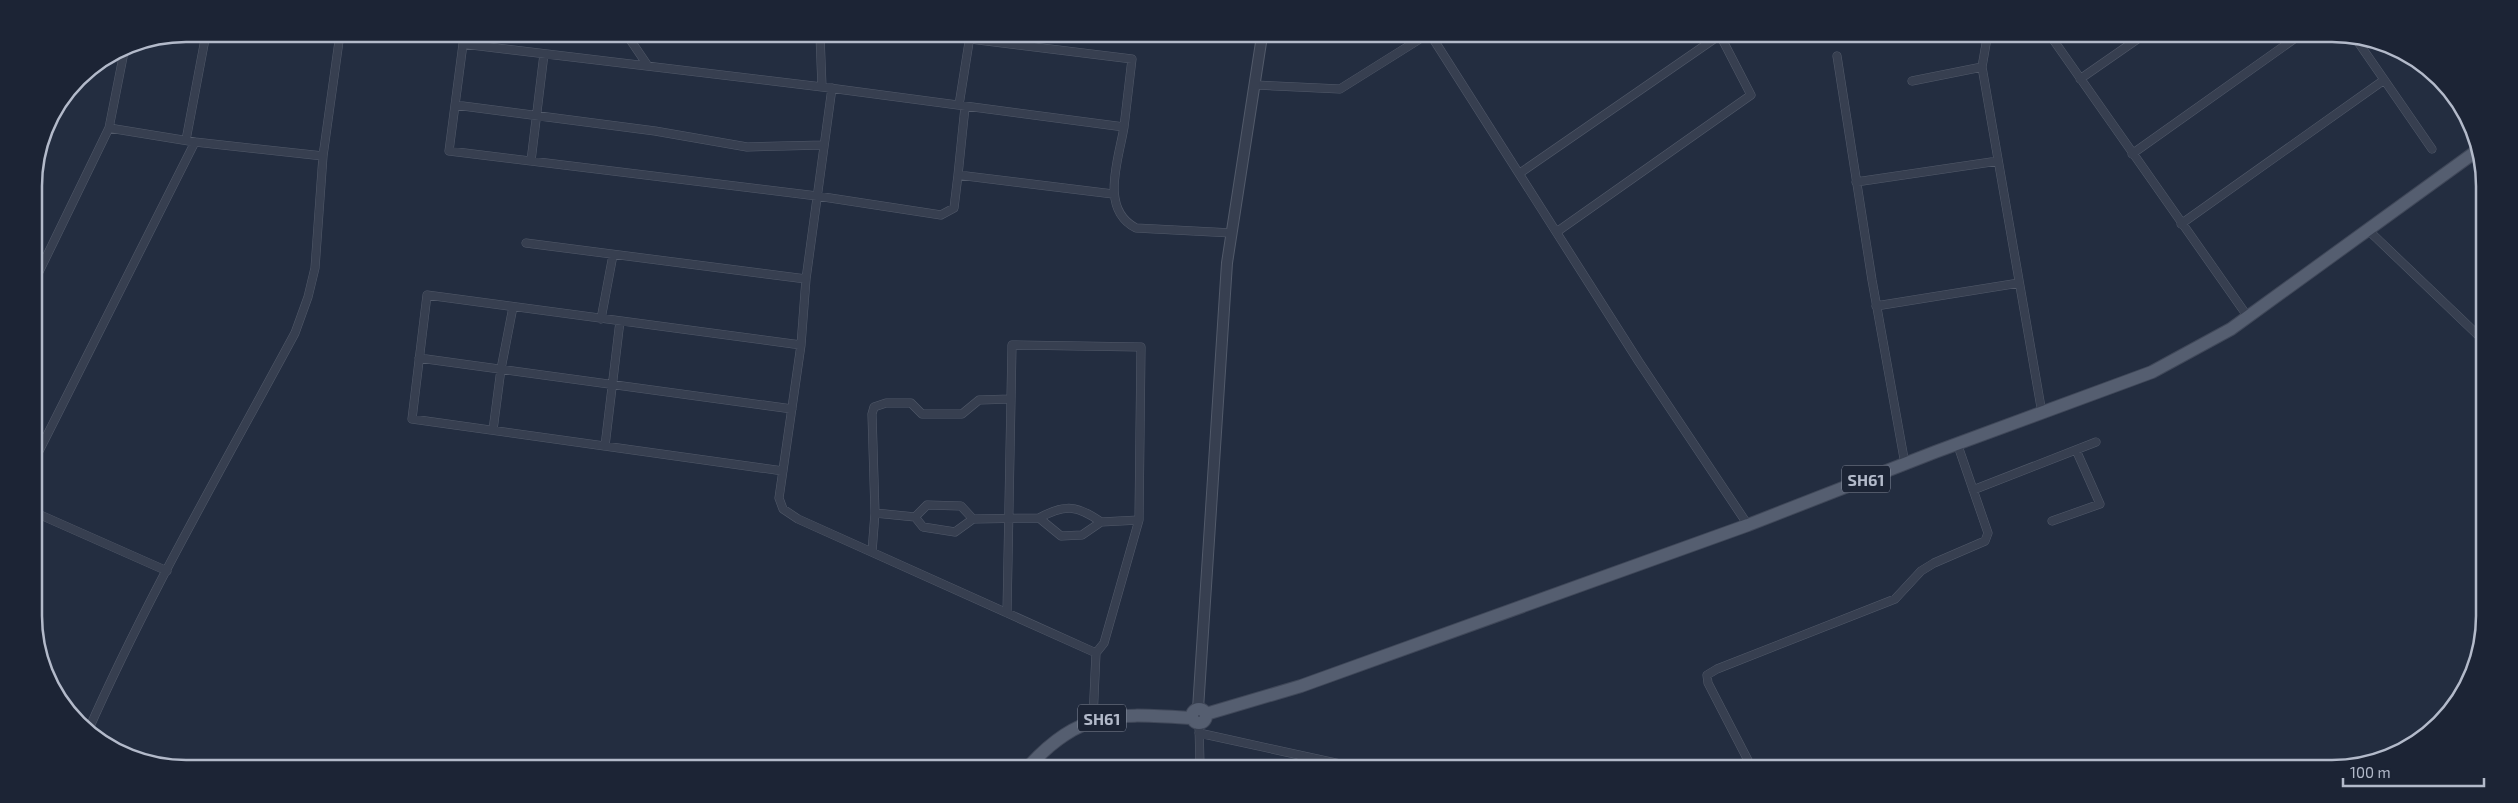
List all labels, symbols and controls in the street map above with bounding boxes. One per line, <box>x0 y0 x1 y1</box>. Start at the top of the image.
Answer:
road number: SH61 <box>1842 466 1890 492</box>
road number: SH61 <box>1078 704 1126 731</box>
scale bar <box>2343 756 2484 788</box>
text: 100 m <box>2350 763 2391 781</box>

